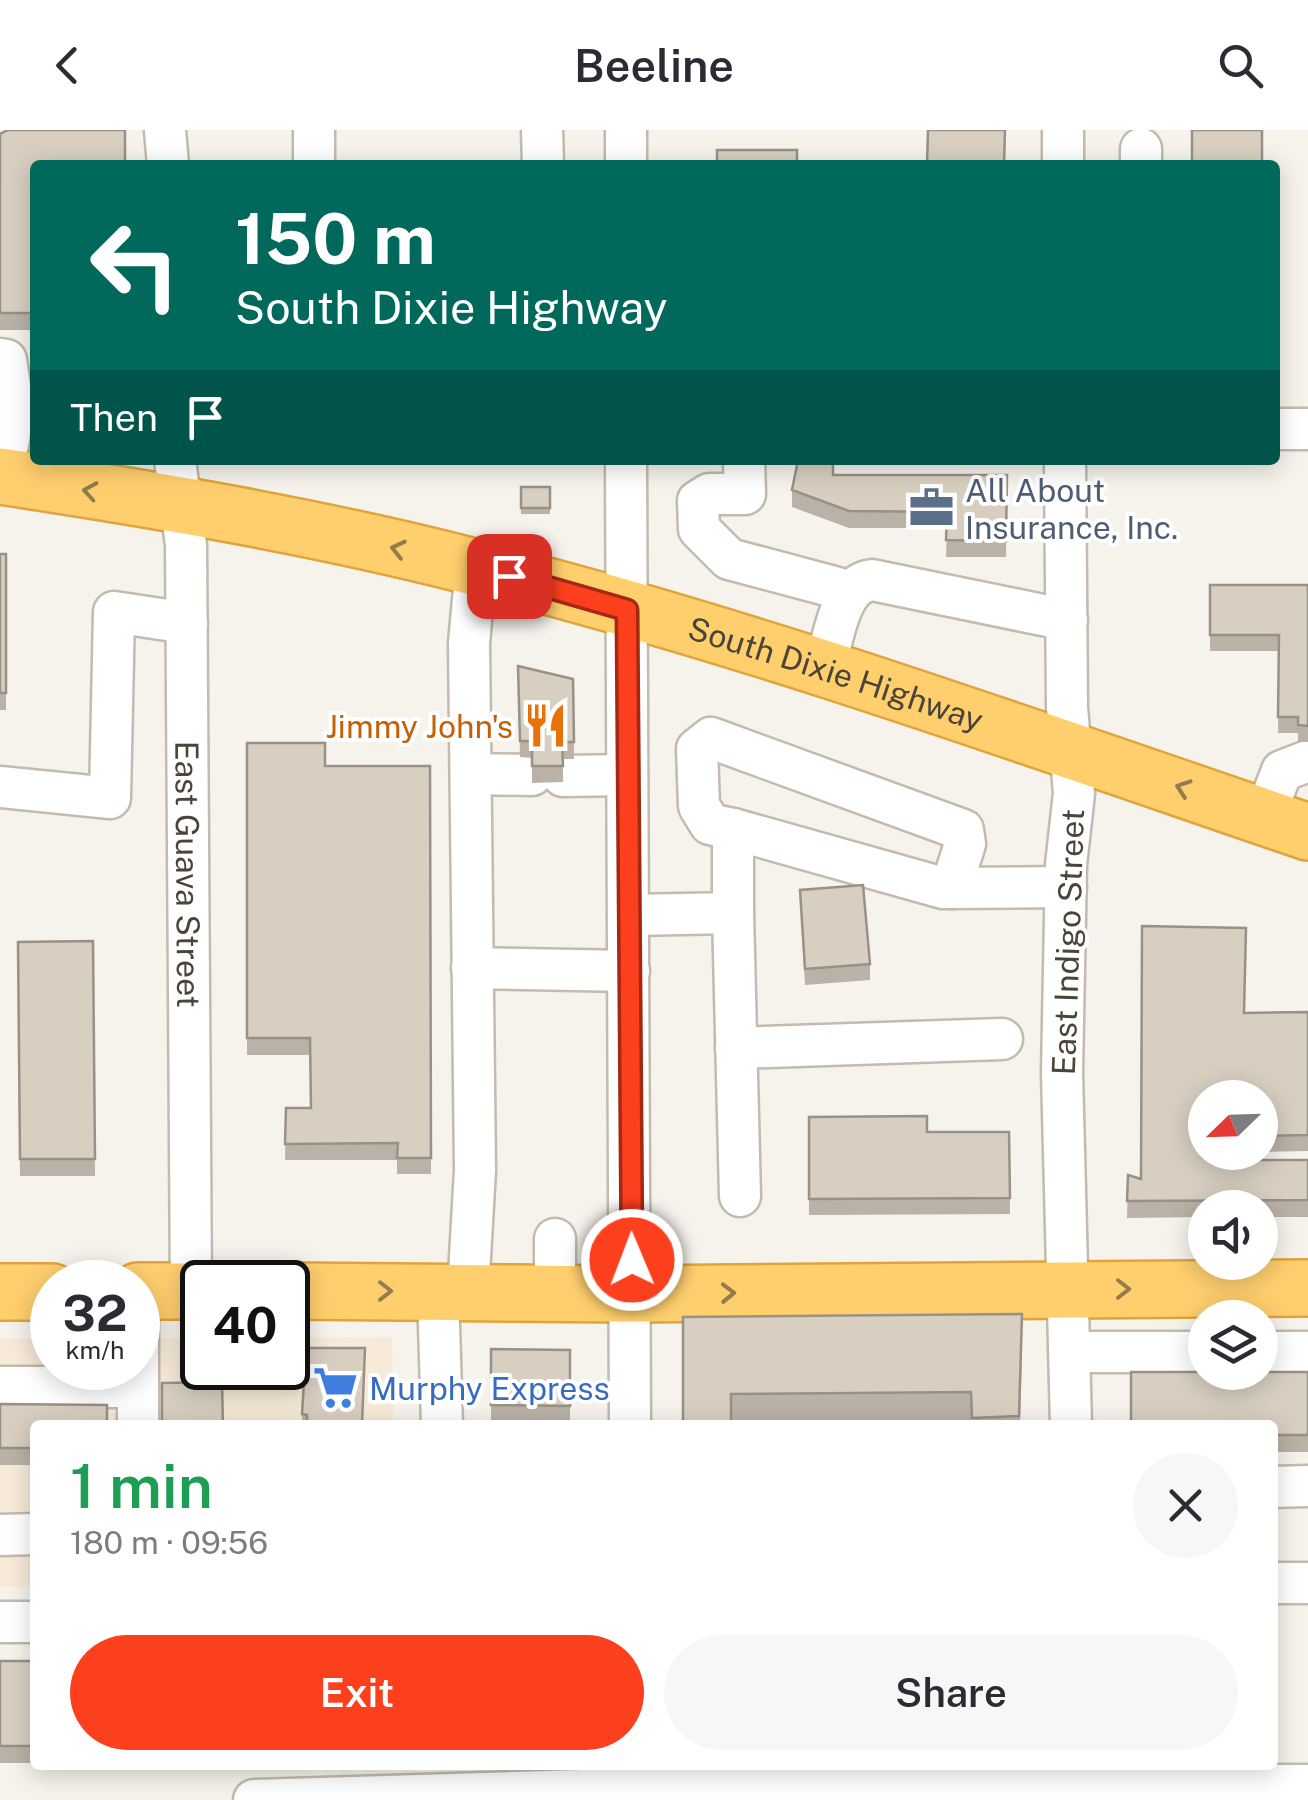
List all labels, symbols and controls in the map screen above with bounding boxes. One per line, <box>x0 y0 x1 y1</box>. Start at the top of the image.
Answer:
icon: back <box>40 38 95 93</box>
icon: search <box>1213 38 1268 93</box>
text: Beeline <box>574 39 734 92</box>
text: 150 m <box>235 197 436 280</box>
icon: left <box>70 200 200 330</box>
text: South Dixie Highway <box>235 281 668 334</box>
icon: arrive <box>178 390 233 445</box>
text: Then <box>70 395 158 440</box>
place label: All About Insurance, Inc. <box>965 472 1178 546</box>
one-way arrow <box>82 481 99 502</box>
office icon: All About Insurance, Inc. <box>908 484 956 532</box>
pin <box>467 534 552 619</box>
one-way arrow <box>390 540 407 561</box>
icon: arrive <box>482 549 537 604</box>
street label: South Dixie Highway <box>684 609 988 738</box>
restaurant icon: Jimmy John's <box>522 702 570 750</box>
place label: Jimmy John's <box>325 708 513 745</box>
street label: East Guava Street <box>169 741 208 1008</box>
one-way arrow <box>1175 780 1192 800</box>
street label: East Indigo Street <box>1045 808 1091 1076</box>
north arrow <box>1188 1080 1278 1170</box>
map controls <box>1188 1080 1278 1390</box>
button: sound <box>1188 1190 1278 1280</box>
position arrow <box>580 1208 684 1312</box>
speed limit sign: 40 <box>180 1260 310 1390</box>
one-way arrow <box>1116 1278 1131 1300</box>
one-way arrow <box>378 1280 393 1302</box>
one-way arrow <box>720 1282 736 1303</box>
text: 32 <box>62 1283 128 1342</box>
button: layers <box>1188 1300 1278 1390</box>
text: km/h <box>66 1335 124 1365</box>
supermarket icon: Murphy Express <box>312 1364 360 1412</box>
place label: Murphy Express <box>369 1370 610 1407</box>
text: 1 min <box>70 1451 213 1522</box>
button: close <box>1133 1453 1238 1558</box>
text: 180 m · 09:56 <box>70 1524 268 1561</box>
button: Exit <box>70 1635 644 1750</box>
button: Share <box>664 1635 1238 1750</box>

